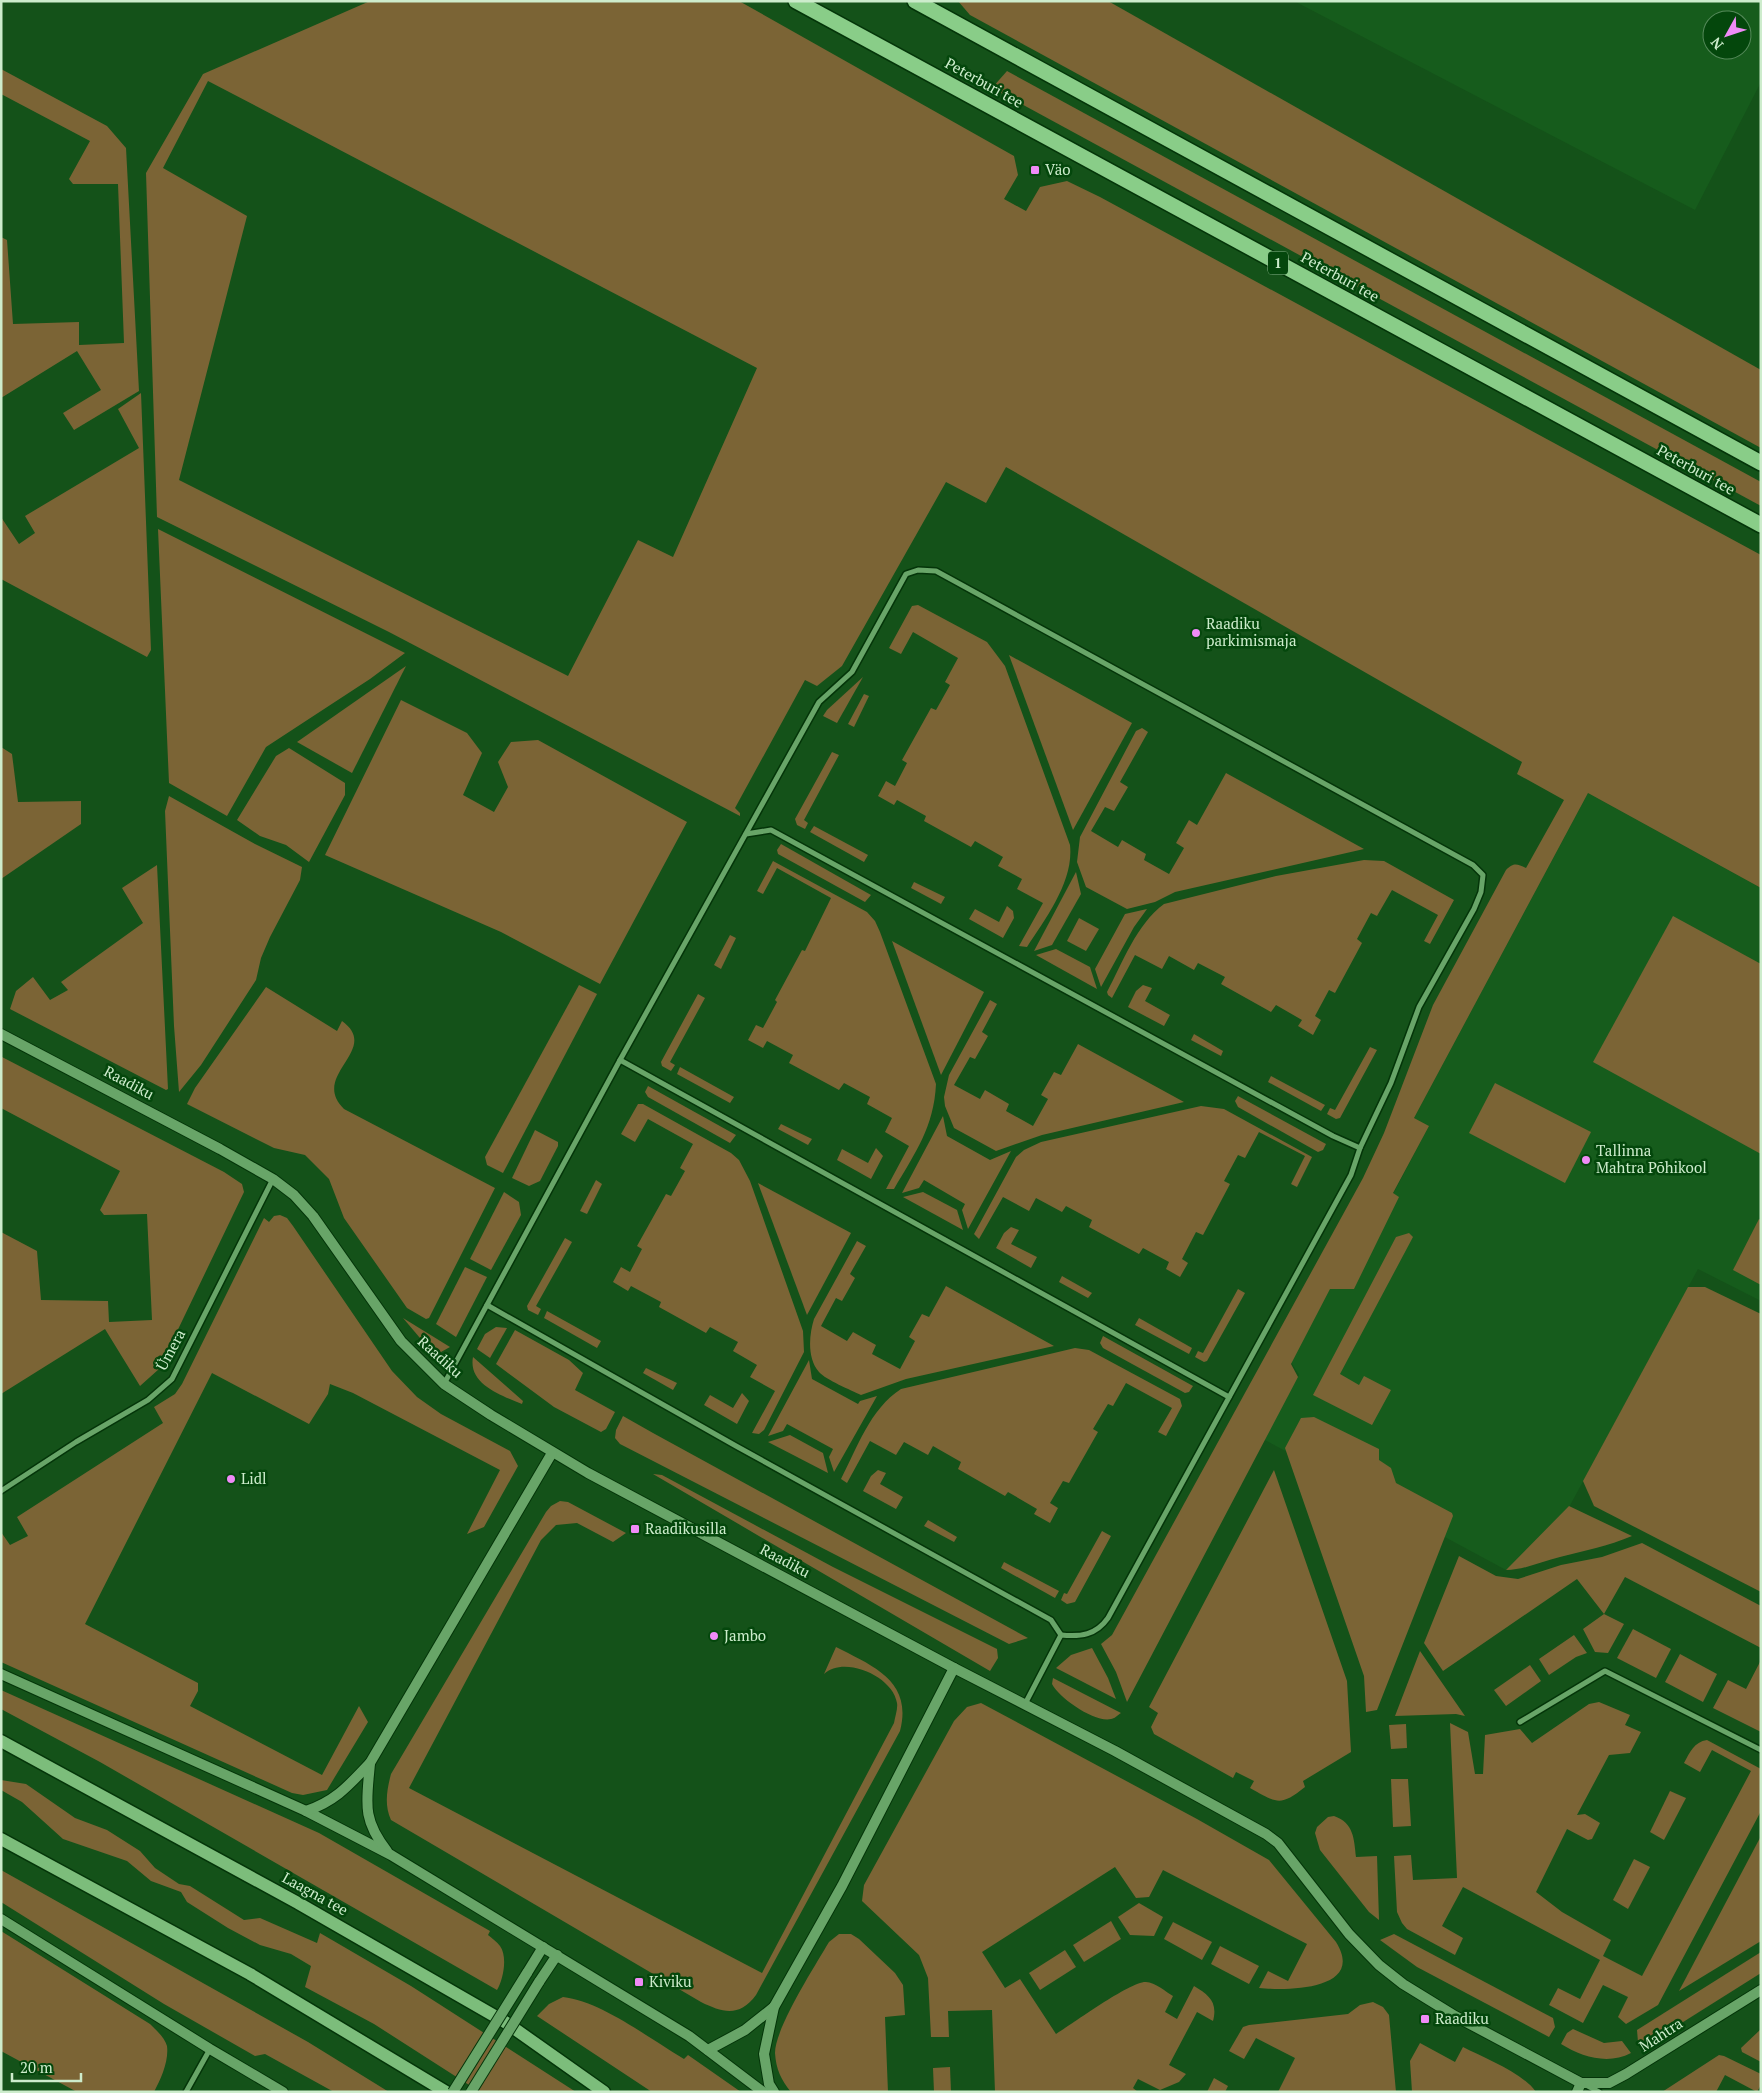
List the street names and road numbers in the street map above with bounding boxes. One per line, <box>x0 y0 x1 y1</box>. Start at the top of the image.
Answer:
street label: Peterburi tee <box>942 52 1027 112</box>
street label: Peterburi tee <box>1298 246 1383 306</box>
road number: 1 <box>1268 252 1288 274</box>
street label: Peterburi tee <box>1654 439 1739 499</box>
street label: Raadiku <box>101 1061 158 1104</box>
street label: Ümera <box>151 1325 189 1374</box>
street label: Raadiku <box>414 1331 468 1382</box>
street label: Raadiku <box>757 1539 814 1582</box>
street label: Laagna tee <box>279 1867 352 1919</box>
street label: Mahtra <box>1635 2012 1687 2056</box>

